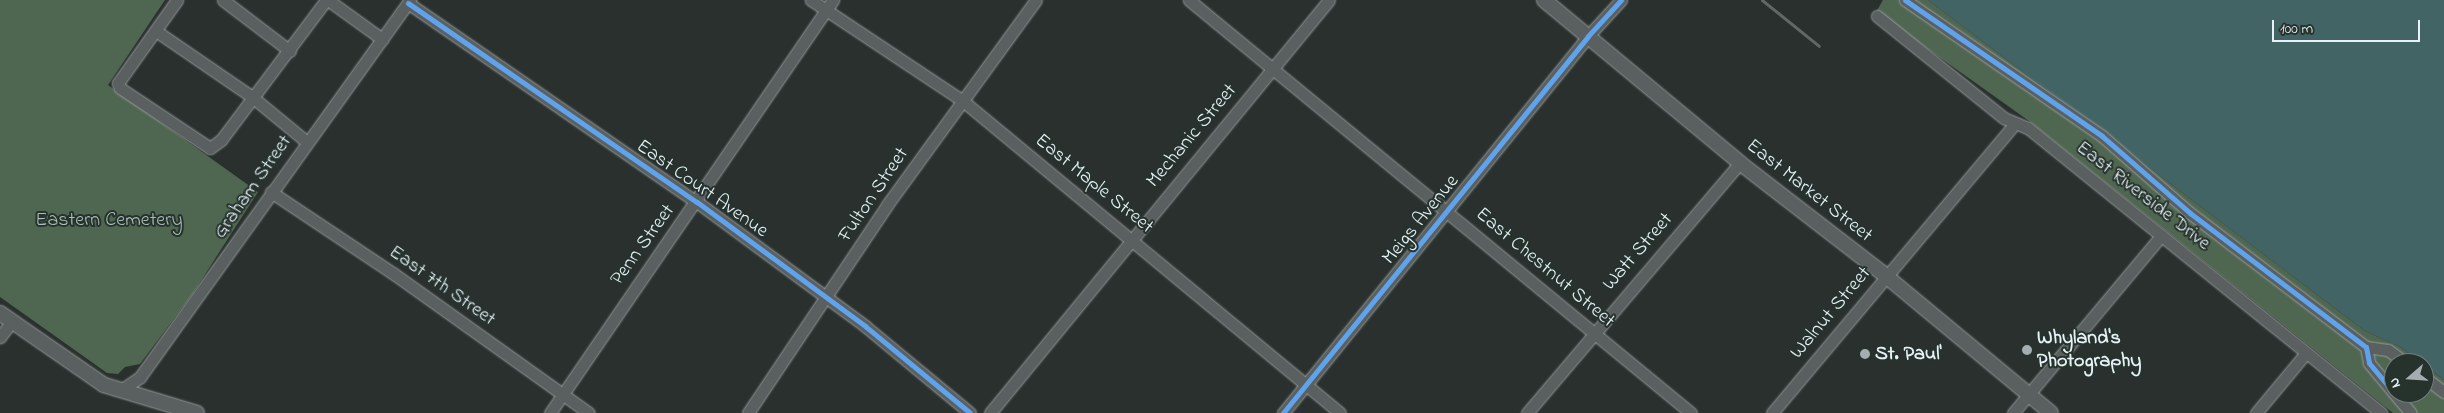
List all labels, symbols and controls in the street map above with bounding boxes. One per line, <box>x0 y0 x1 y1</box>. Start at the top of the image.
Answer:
scale bar <box>2274 10 2422 42</box>
text: 100 m <box>2280 18 2313 40</box>
street label: Mechanic Street <box>1142 79 1242 193</box>
street label: East Maple Street <box>1030 129 1158 239</box>
street label: Graham Street <box>209 131 297 243</box>
street label: East Market Street <box>1741 134 1877 248</box>
street label: East Court Avenue <box>632 135 772 243</box>
street label: East Riverside Drive <box>2071 136 2215 256</box>
street label: Fulton Street <box>834 143 914 247</box>
street label: Meigs Avenue <box>1377 170 1465 270</box>
street label: Penn Street <box>606 200 680 290</box>
street label: East Chestnut Street <box>1470 203 1620 333</box>
park label: Eastern Cemetery <box>35 208 183 232</box>
street label: Watt Street <box>1598 208 1678 296</box>
street label: East 7th Street <box>384 240 500 332</box>
street label: Walnut Street <box>1785 262 1877 364</box>
place label: Whyland's Photography <box>2037 326 2141 373</box>
place label: St. Paul' <box>1875 342 1942 366</box>
marker: Whyland's Photography <box>2021 344 2033 356</box>
marker: St. Paul' <box>1859 348 1871 360</box>
north arrow <box>2384 353 2434 403</box>
text: N <box>2384 375 2407 391</box>

